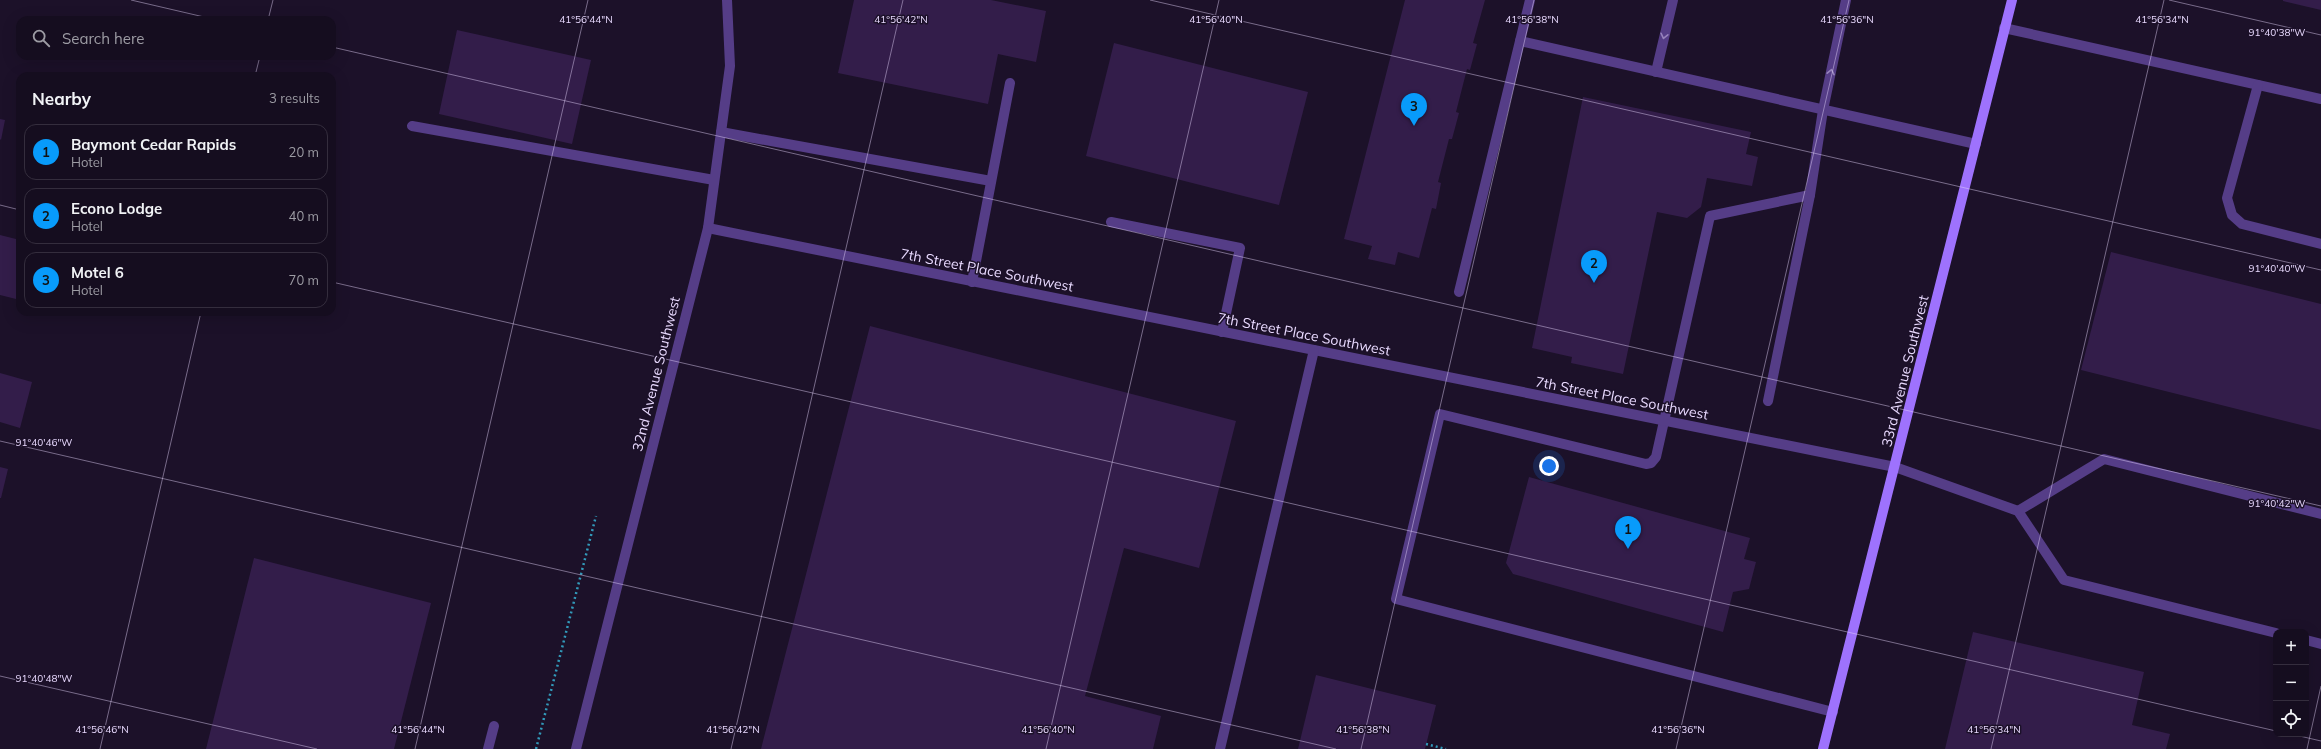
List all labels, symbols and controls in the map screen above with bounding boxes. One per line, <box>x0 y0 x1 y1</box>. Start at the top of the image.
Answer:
text: 41°56'44"N <box>559 13 613 26</box>
text: 41°56'42"N <box>874 13 928 26</box>
text: 41°56'40"N <box>1189 13 1243 26</box>
text: 41°56'38"N <box>1505 13 1559 26</box>
text: 41°56'36"N <box>1820 13 1874 26</box>
text: 41°56'34"N <box>2135 13 2189 26</box>
search box <box>16 16 336 60</box>
text: 91°40'38"W <box>2249 26 2305 39</box>
icon: search <box>30 27 52 49</box>
text: Search here <box>62 29 144 48</box>
one-way arrow <box>1661 33 1669 39</box>
one-way arrow <box>1826 68 1834 75</box>
text: Nearby <box>32 88 91 109</box>
text: 3 results <box>269 90 320 106</box>
pin: 3 <box>1401 93 1427 126</box>
text: Baymont Cedar Rapids <box>71 135 236 154</box>
text: 1 <box>42 144 50 160</box>
text: 20 m <box>289 144 319 160</box>
text: Hotel <box>71 154 103 170</box>
text: Econo Lodge <box>71 199 162 218</box>
text: 2 <box>42 208 50 224</box>
text: 40 m <box>289 208 319 224</box>
text: Hotel <box>71 218 103 234</box>
street label: 7th Street Place Southwest <box>899 244 1075 296</box>
pin: 2 <box>1581 250 1607 283</box>
text: 91°40'40"W <box>2249 262 2305 275</box>
text: Motel 6 <box>71 263 124 282</box>
text: 3 <box>42 272 50 288</box>
text: 70 m <box>289 272 319 288</box>
text: Hotel <box>71 282 103 298</box>
street label: 33rd Avenue Southwest <box>1877 293 1933 449</box>
street label: 32nd Avenue Southwest <box>628 295 684 453</box>
street label: 7th Street Place Southwest <box>1216 308 1392 360</box>
street label: 7th Street Place Southwest <box>1534 372 1710 424</box>
text: 91°40'46"W <box>16 436 72 449</box>
your location <box>1539 456 1559 476</box>
text: 91°40'42"W <box>2249 497 2305 510</box>
pin: 1 <box>1615 516 1641 549</box>
map controls <box>2273 629 2309 737</box>
button: + <box>2273 629 2309 665</box>
button: − <box>2273 665 2309 701</box>
text: 91°40'48"W <box>16 672 72 685</box>
button: locate <box>2273 701 2309 737</box>
text: 41°56'46"N <box>75 723 129 736</box>
text: 41°56'44"N <box>391 723 445 736</box>
text: 41°56'42"N <box>706 723 760 736</box>
text: 41°56'40"N <box>1021 723 1075 736</box>
text: 41°56'38"N <box>1336 723 1390 736</box>
text: 41°56'36"N <box>1651 723 1705 736</box>
text: 41°56'34"N <box>1967 723 2021 736</box>

